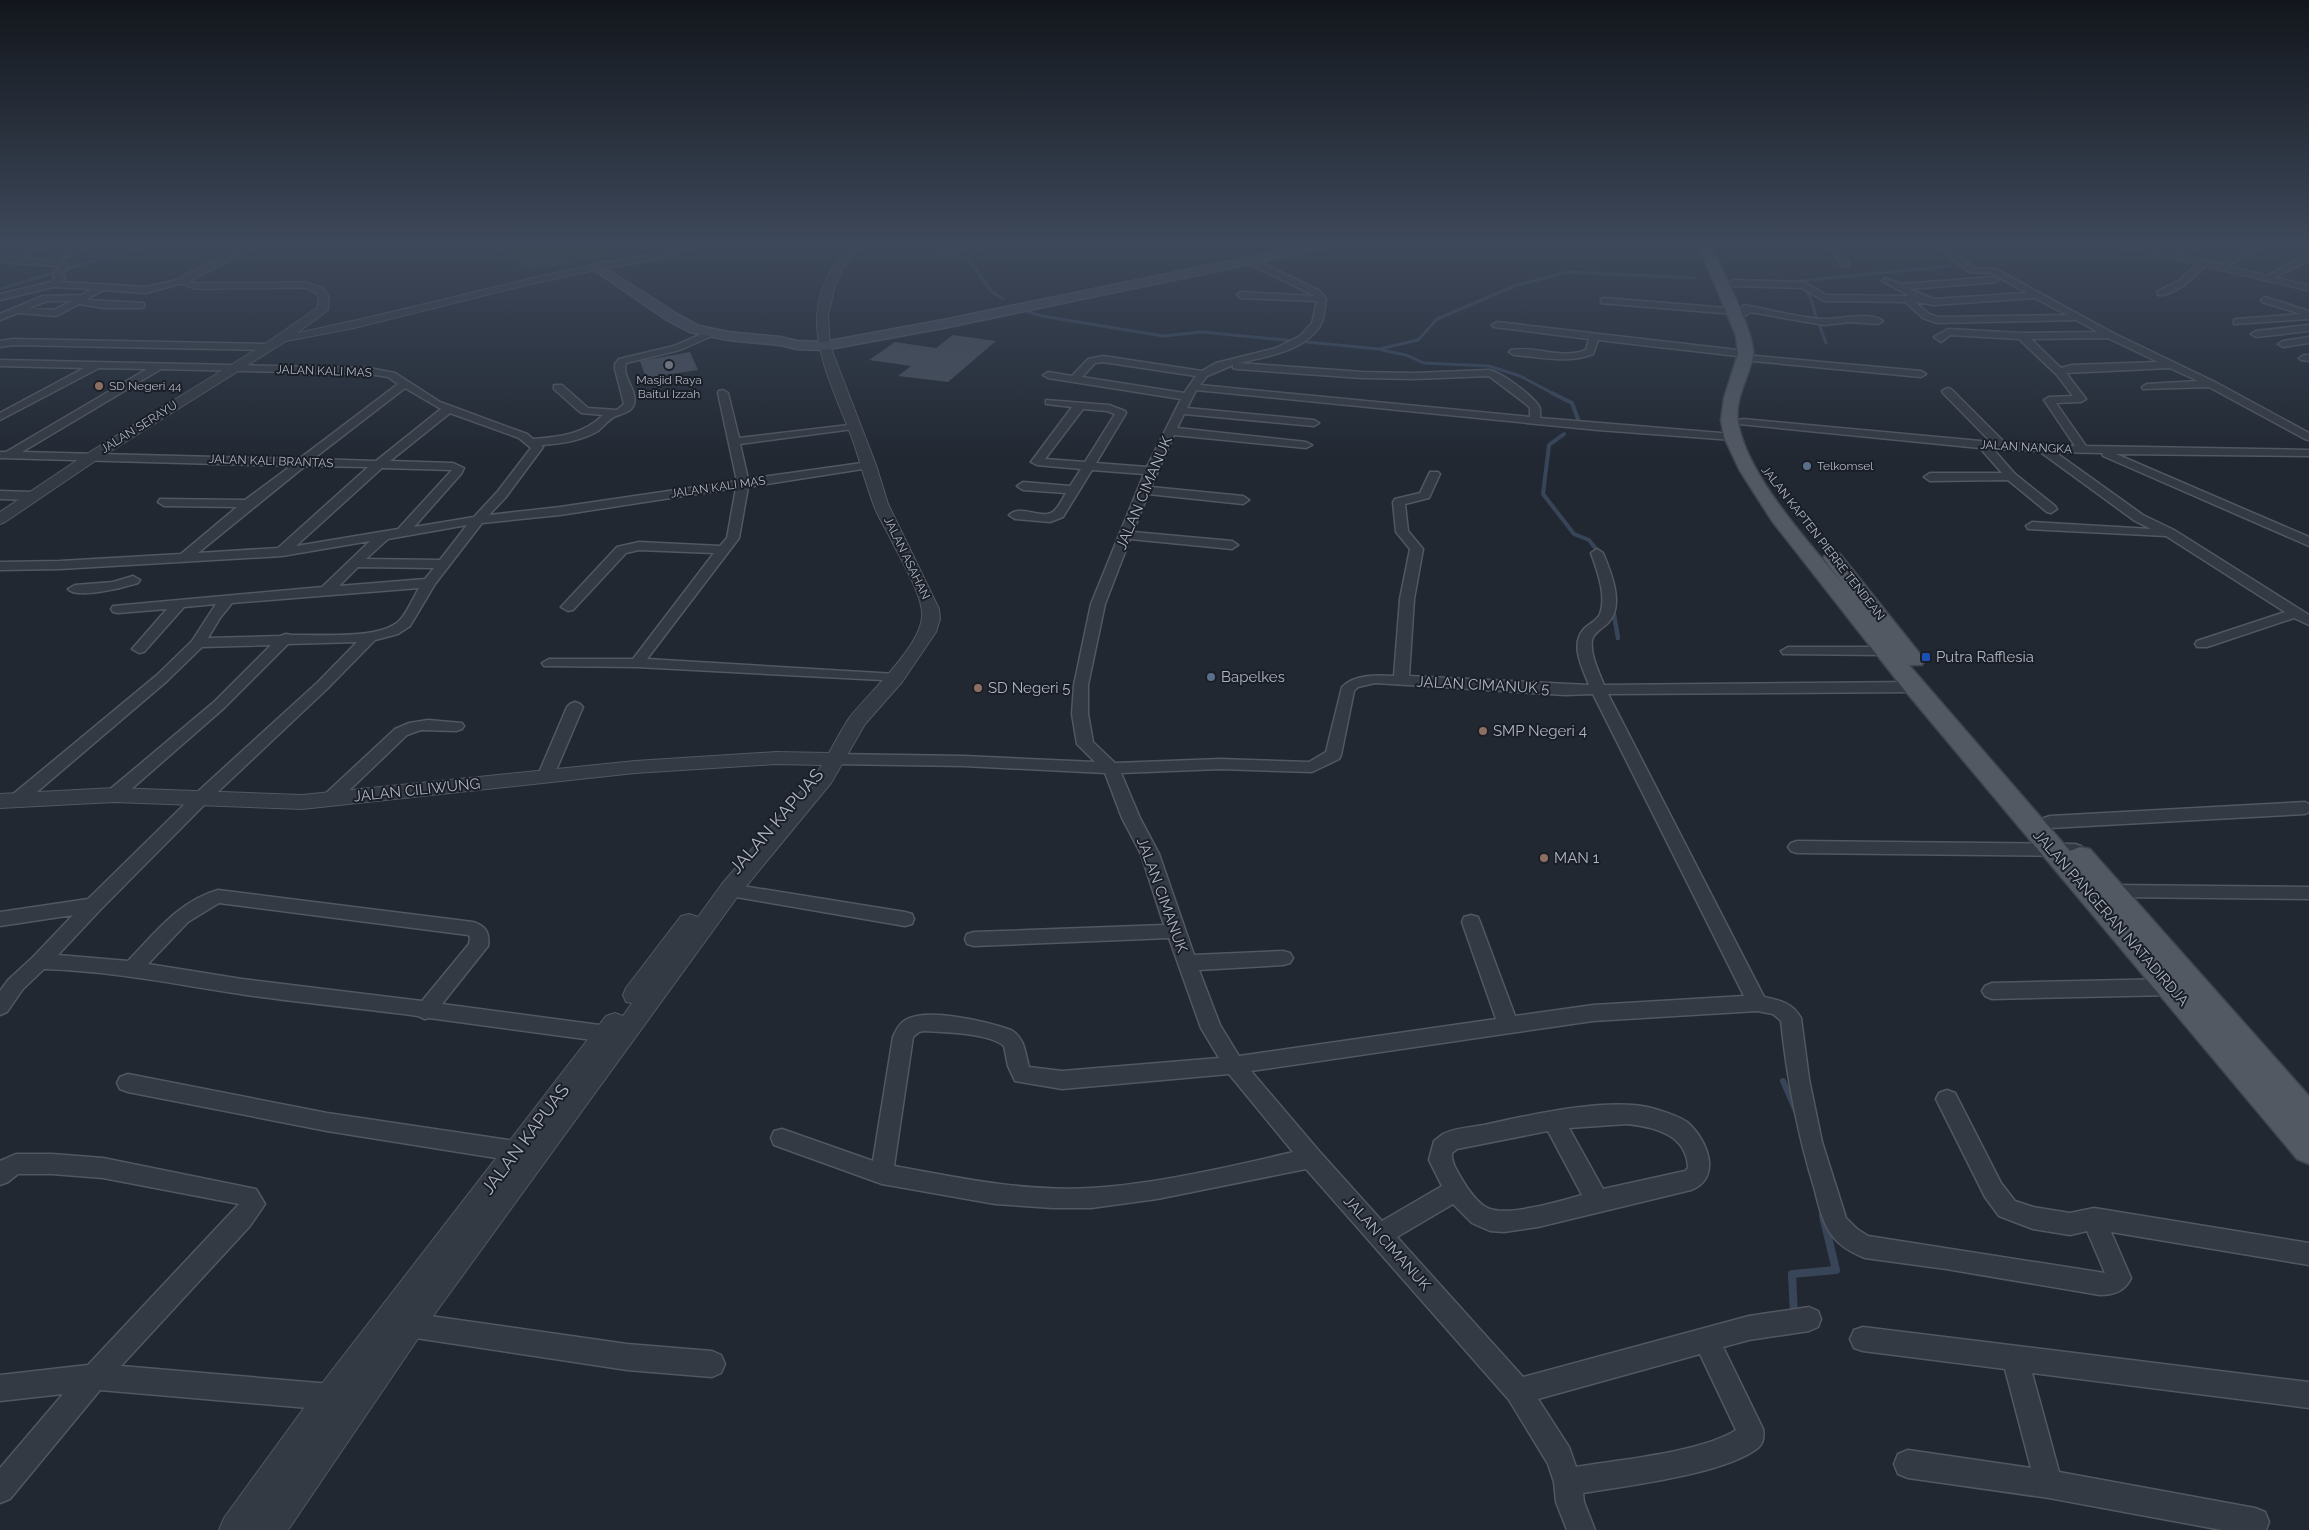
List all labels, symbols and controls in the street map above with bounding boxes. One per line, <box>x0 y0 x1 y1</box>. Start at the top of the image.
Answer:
marker: Masjid Raya Baitul Izzah <box>663 359 675 371</box>
street label: JALAN KALI MAS <box>276 362 372 380</box>
place label: Masjid Raya Baitul Izzah <box>636 373 702 401</box>
place label: SD Negeri 44 <box>109 379 182 393</box>
marker: SD Negeri 44 <box>93 380 105 392</box>
street label: JALAN SERAYU <box>98 398 180 456</box>
street label: JALAN CIMANUK <box>1112 433 1176 552</box>
street label: JALAN NANGKA <box>1980 438 2072 456</box>
street label: JALAN KALI BRANTAS <box>208 452 334 470</box>
place label: Telkomsel <box>1817 459 1874 473</box>
marker: Telkomsel <box>1801 460 1813 472</box>
street label: JALAN KAPTEN PIERRE TENDEAN <box>1758 463 1888 623</box>
street label: JALAN KALI MAS <box>670 473 766 501</box>
street label: JALAN ASAHAN <box>881 514 933 602</box>
place label: Putra Rafflesia <box>1936 648 2034 666</box>
marker: Putra Rafflesia <box>1920 651 1932 663</box>
place label: Bapelkes <box>1221 668 1285 686</box>
marker: Bapelkes <box>1205 671 1217 683</box>
street label: JALAN CIMANUK 5 <box>1416 673 1550 697</box>
place label: SD Negeri 5 <box>988 679 1071 697</box>
marker: SD Negeri 5 <box>972 682 984 694</box>
place label: SMP Negeri 4 <box>1493 722 1587 740</box>
marker: SMP Negeri 4 <box>1477 725 1489 737</box>
street label: JALAN KAPUAS <box>725 764 827 878</box>
street label: JALAN CILIWUNG <box>353 774 481 806</box>
street label: JALAN PANGERAN NATADIRDJA <box>2030 826 2192 1010</box>
street label: JALAN CIMANUK <box>1133 835 1191 955</box>
place label: MAN 1 <box>1554 849 1600 867</box>
marker: MAN 1 <box>1538 852 1550 864</box>
street label: JALAN KAPUAS <box>477 1080 573 1198</box>
street label: JALAN CIMANUK <box>1340 1192 1434 1294</box>

